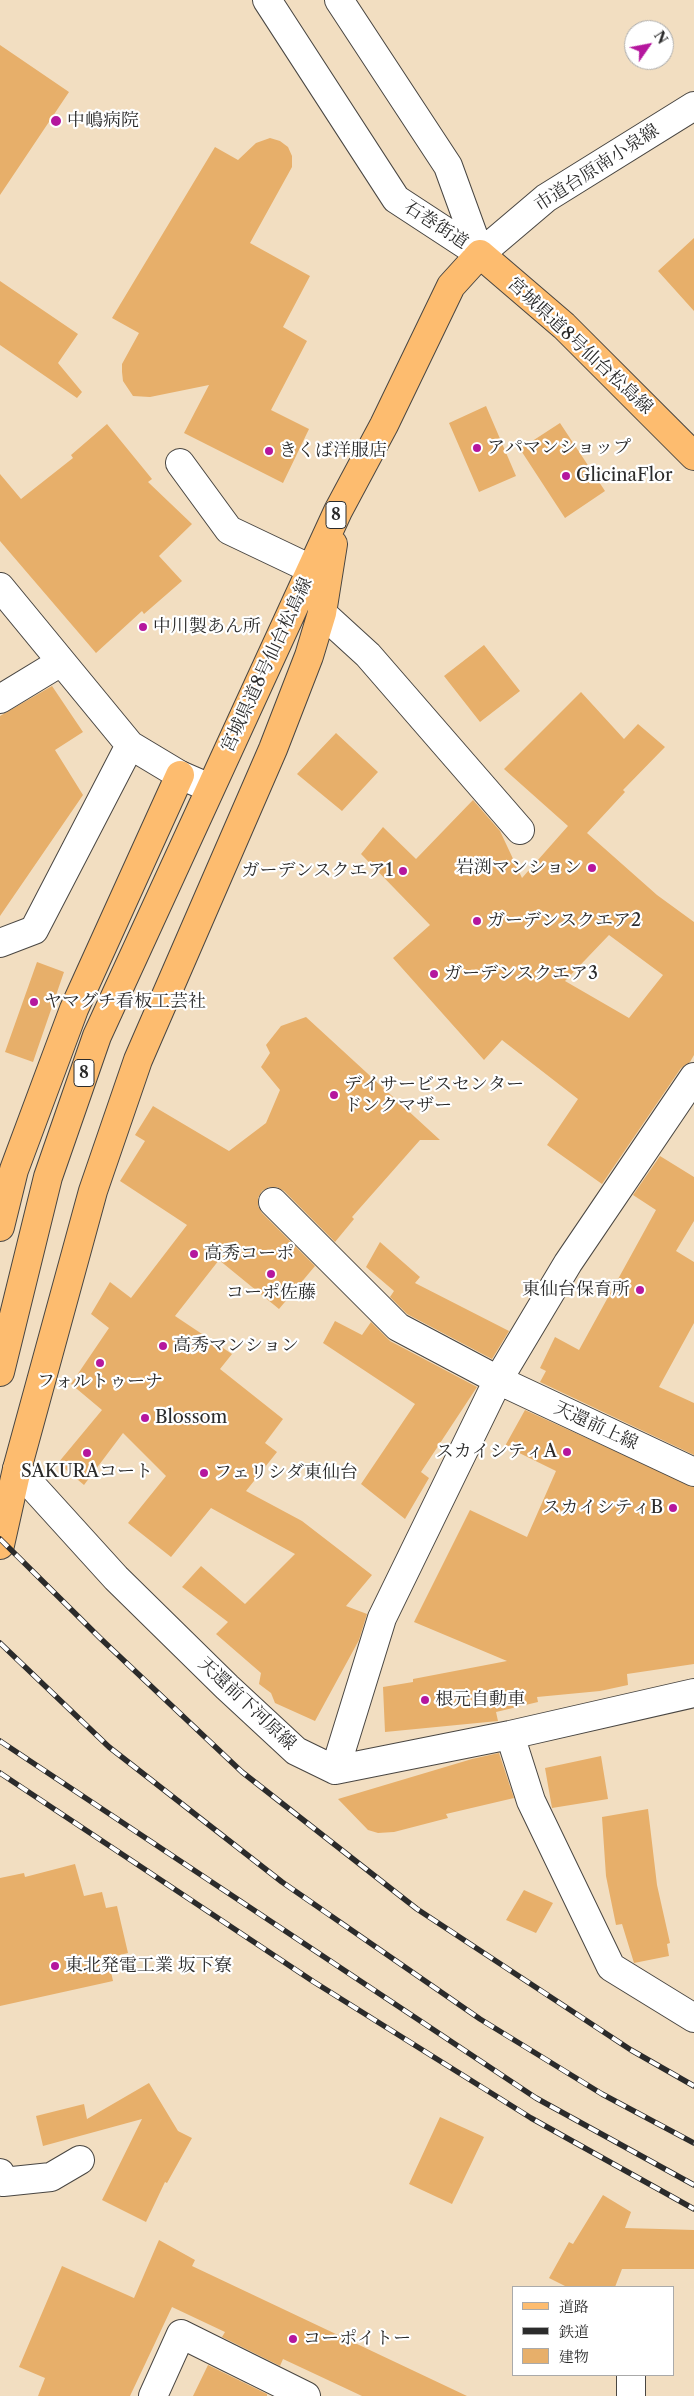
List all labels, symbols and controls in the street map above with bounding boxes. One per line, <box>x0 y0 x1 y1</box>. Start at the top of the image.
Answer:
north arrow <box>624 20 674 70</box>
text: N <box>650 27 672 47</box>
place label: 中嶋病院 <box>67 110 139 132</box>
marker: 中嶋病院 <box>49 114 63 128</box>
street label: 市道台原南小泉線 <box>531 120 663 216</box>
street label: 石巻街道 <box>400 196 472 254</box>
street label: 宮城県道8号仙台松島線 <box>503 273 657 419</box>
place label: アパマンショップ <box>487 437 631 459</box>
place label: きくば洋服店 <box>279 440 387 462</box>
marker: アパマンショップ <box>471 442 483 454</box>
marker: きくば洋服店 <box>263 445 275 457</box>
place label: GlicinaFlor <box>576 465 673 487</box>
marker: GlicinaFlor <box>560 470 572 482</box>
road number: 8 <box>326 502 346 528</box>
street label: 宮城県道8号仙台松島線 <box>217 574 317 756</box>
place label: 中川製あん所 <box>153 616 261 638</box>
marker: 中川製あん所 <box>137 621 149 633</box>
place label: 岩渕マンション <box>456 857 582 879</box>
place label: ガーデンスクエア1 <box>241 860 393 882</box>
marker: 岩渕マンション <box>586 862 598 874</box>
marker: ガーデンスクエア1 <box>397 865 409 877</box>
place label: ガーデンスクエア2 <box>487 910 641 932</box>
marker: ガーデンスクエア2 <box>471 915 483 927</box>
place label: ガーデンスクエア3 <box>444 963 598 985</box>
marker: ガーデンスクエア3 <box>428 968 440 980</box>
place label: ヤマグチ看板工芸社 <box>44 991 206 1013</box>
marker: ヤマグチ看板工芸社 <box>28 996 40 1008</box>
road number: 8 <box>74 1060 94 1086</box>
place label: デイサービスセンター ドンクマザー <box>344 1074 524 1116</box>
marker: デイサービスセンター ドンクマザー <box>328 1089 340 1101</box>
place label: 高秀コーポ <box>204 1243 294 1265</box>
marker: 高秀コーポ <box>188 1248 200 1260</box>
marker: コーポ佐藤 <box>265 1268 277 1280</box>
place label: 東仙台保育所 <box>522 1279 630 1301</box>
place label: コーポ佐藤 <box>226 1282 316 1304</box>
marker: 東仙台保育所 <box>634 1284 646 1296</box>
place label: 高秀マンション <box>173 1335 299 1357</box>
marker: 高秀マンション <box>157 1340 169 1352</box>
marker: フォルトゥーナ <box>94 1357 106 1369</box>
place label: フォルトゥーナ <box>37 1371 163 1393</box>
street label: 天還前上線 <box>551 1397 641 1455</box>
place label: Blossom <box>155 1407 227 1429</box>
marker: Blossom <box>139 1412 151 1424</box>
place label: スカイシティA <box>436 1441 557 1463</box>
marker: スカイシティA <box>561 1446 573 1458</box>
marker: SAKURAコート <box>81 1447 93 1459</box>
place label: SAKURAコート <box>21 1461 153 1483</box>
place label: フェリシダ東仙台 <box>214 1462 358 1484</box>
marker: フェリシダ東仙台 <box>198 1467 210 1479</box>
place label: スカイシティB <box>542 1497 663 1519</box>
marker: スカイシティB <box>667 1502 679 1514</box>
street label: 天還前下河原線 <box>194 1653 300 1755</box>
place label: 根元自動車 <box>435 1689 525 1711</box>
marker: 根元自動車 <box>419 1694 431 1706</box>
place label: 東北発電工業 坂下寮 <box>65 1955 232 1977</box>
marker: 東北発電工業 坂下寮 <box>49 1960 61 1972</box>
legend <box>512 2286 674 2376</box>
text: 道路 <box>559 2297 589 2316</box>
text: 鉄道 <box>559 2322 589 2341</box>
place label: コーポイトー <box>303 2328 411 2350</box>
marker: コーポイトー <box>287 2333 299 2345</box>
text: 建物 <box>559 2347 589 2366</box>

